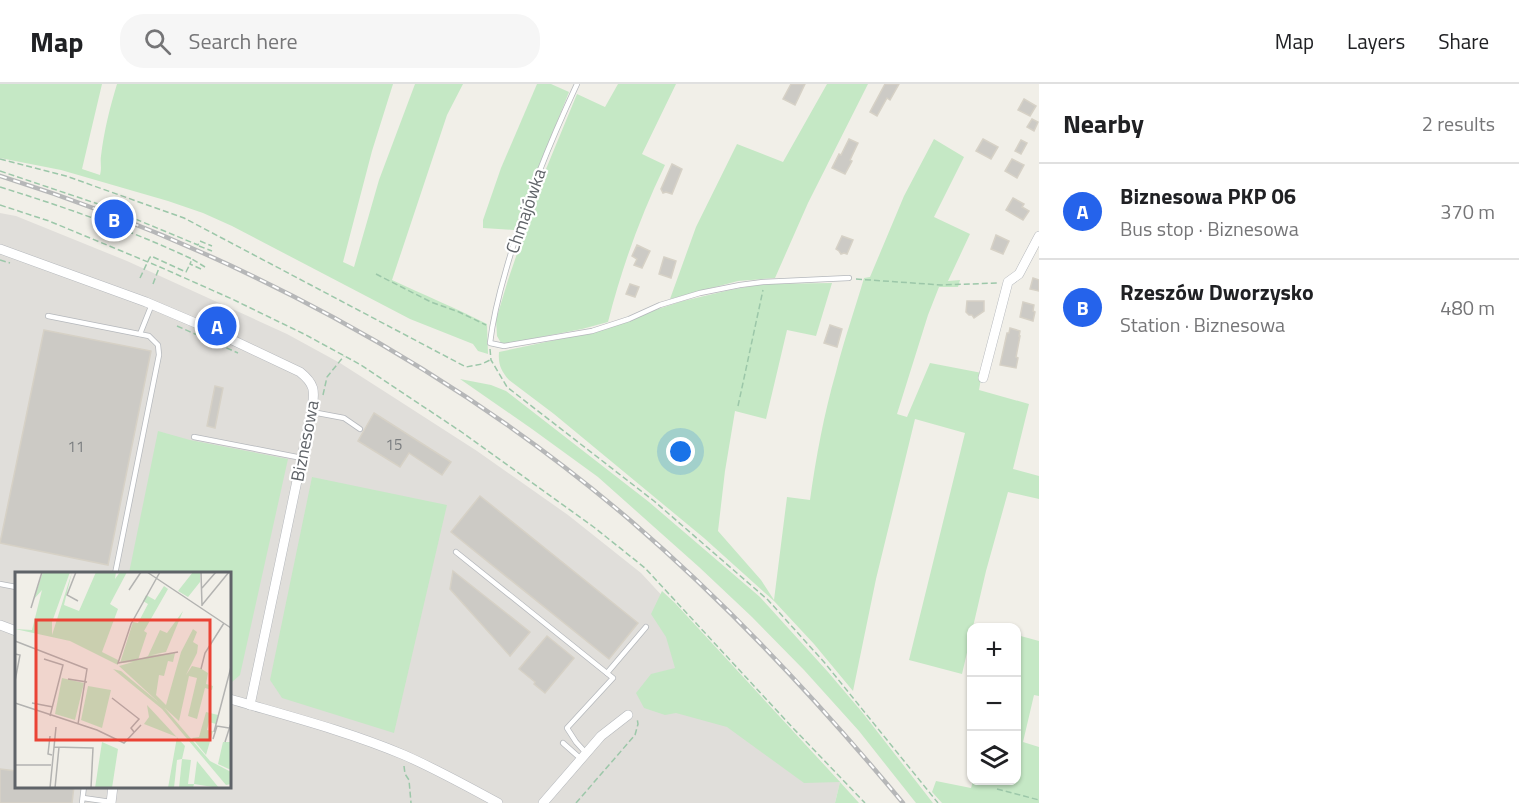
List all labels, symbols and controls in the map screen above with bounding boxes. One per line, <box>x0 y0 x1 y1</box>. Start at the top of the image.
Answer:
search box <box>120 14 540 68</box>
text: Map <box>30 20 84 63</box>
text: Search here <box>189 24 298 58</box>
icon: search <box>141 25 174 58</box>
text: Map <box>1275 25 1314 57</box>
text: Layers <box>1347 25 1405 57</box>
text: Share <box>1438 25 1489 57</box>
text: Nearby <box>1063 104 1144 143</box>
text: 2 results <box>1422 108 1495 139</box>
street label: Chmajówka <box>498 165 553 257</box>
text: Biznesowa PKP 06 <box>1120 179 1296 213</box>
pin: B <box>94 196 134 242</box>
text: A <box>1076 196 1089 227</box>
text: 370 m <box>1440 196 1495 227</box>
text: Bus stop · Biznesowa <box>1120 213 1299 244</box>
text: Rzeszów Dworzysko <box>1120 275 1314 309</box>
text: B <box>1076 292 1089 323</box>
text: 480 m <box>1440 292 1495 323</box>
pin: A <box>198 304 236 348</box>
text: Station · Biznesowa <box>1120 309 1285 340</box>
street label: Biznesowa <box>283 398 326 484</box>
house number: 15 <box>386 433 402 456</box>
house number: 11 <box>68 435 84 458</box>
your location <box>666 437 695 466</box>
inset map <box>15 572 231 788</box>
map controls <box>967 623 1021 785</box>
button: + <box>967 623 1021 677</box>
button: − <box>967 677 1021 731</box>
button: layers <box>967 731 1021 785</box>

